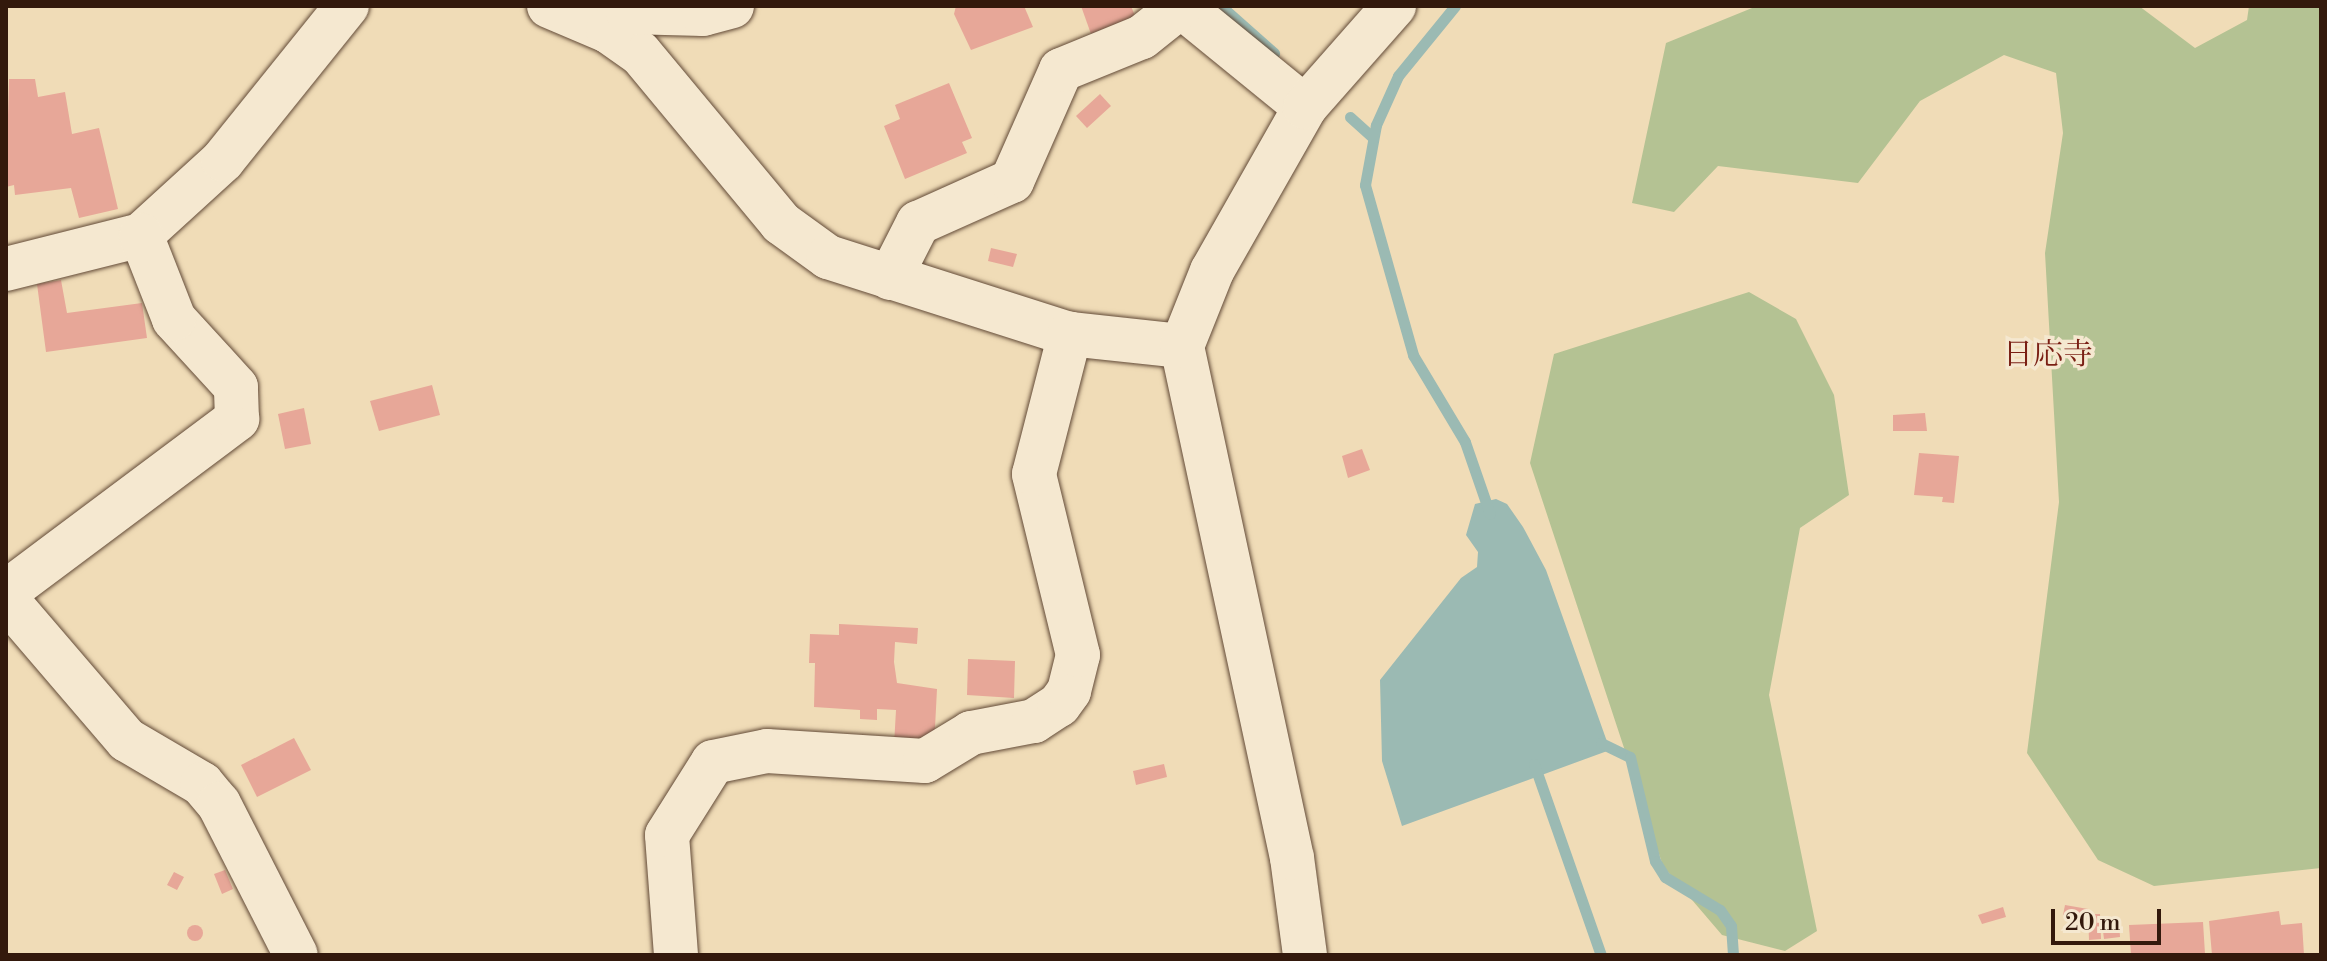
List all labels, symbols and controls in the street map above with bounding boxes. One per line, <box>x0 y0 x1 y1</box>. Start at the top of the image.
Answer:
district label: 日応寺 <box>2003 337 2093 373</box>
scale bar <box>2055 893 2165 943</box>
text: 20 m <box>2065 908 2121 938</box>

